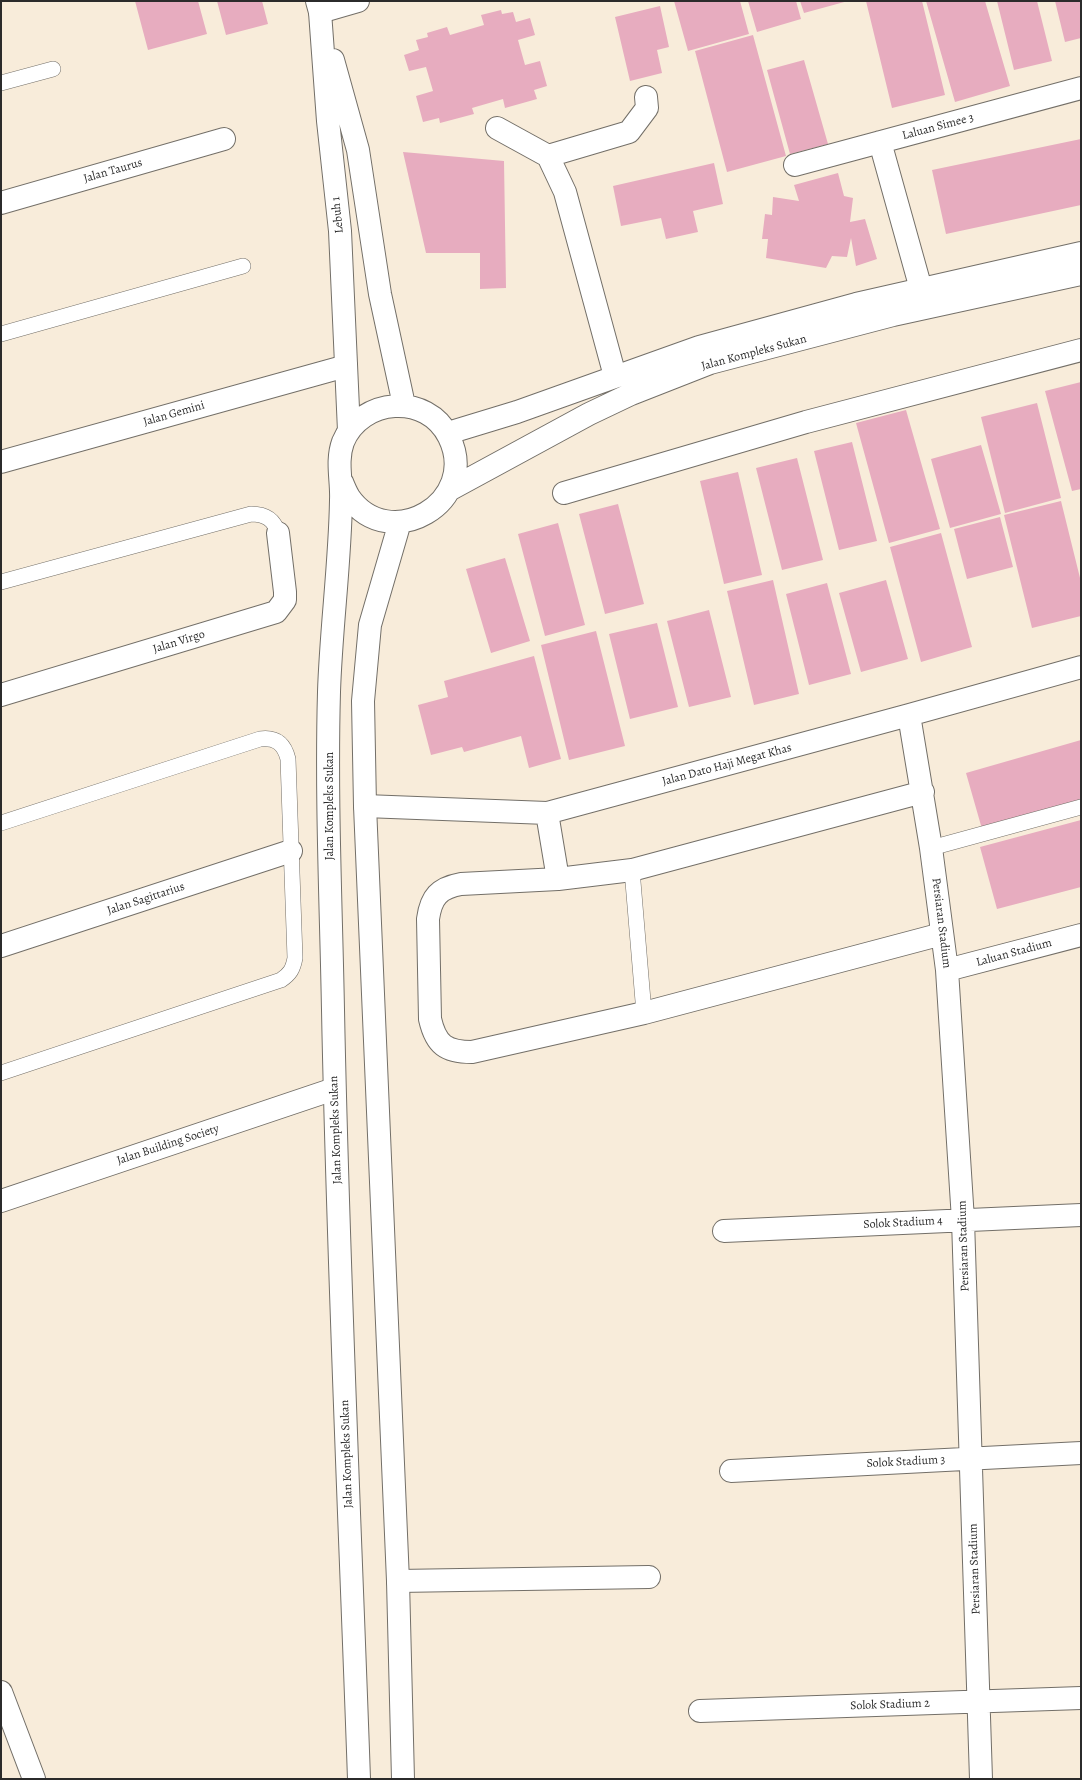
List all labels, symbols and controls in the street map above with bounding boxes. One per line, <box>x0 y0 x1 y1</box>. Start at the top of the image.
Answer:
street label: Laluan Simee 3 <box>901 111 975 143</box>
street label: Jalan Taurus <box>82 156 144 186</box>
street label: Lebuh 1 <box>329 196 347 234</box>
street label: Jalan Kompleks Sukan <box>700 332 808 374</box>
street label: Jalan Gemini <box>142 398 206 430</box>
street label: Jalan Virgo <box>151 627 207 657</box>
street label: Jalan Dato Haji Megat Khas <box>661 741 793 789</box>
street label: Jalan Kompleks Sukan <box>323 752 337 860</box>
street label: Persiaran Stadium <box>928 877 954 969</box>
street label: Jalan Sagittarius <box>105 880 187 918</box>
street label: Laluan Stadium <box>975 936 1053 970</box>
street label: Jalan Kompleks Sukan <box>327 1076 345 1184</box>
street label: Jalan Building Society <box>115 1122 221 1168</box>
street label: Persiaran Stadium <box>955 1200 973 1292</box>
street label: Solok Stadium 4 <box>863 1214 943 1232</box>
street label: Jalan Kompleks Sukan <box>338 1400 356 1508</box>
street label: Solok Stadium 3 <box>866 1453 946 1471</box>
street label: Persiaran Stadium <box>966 1523 984 1615</box>
street label: Solok Stadium 2 <box>850 1696 930 1714</box>

